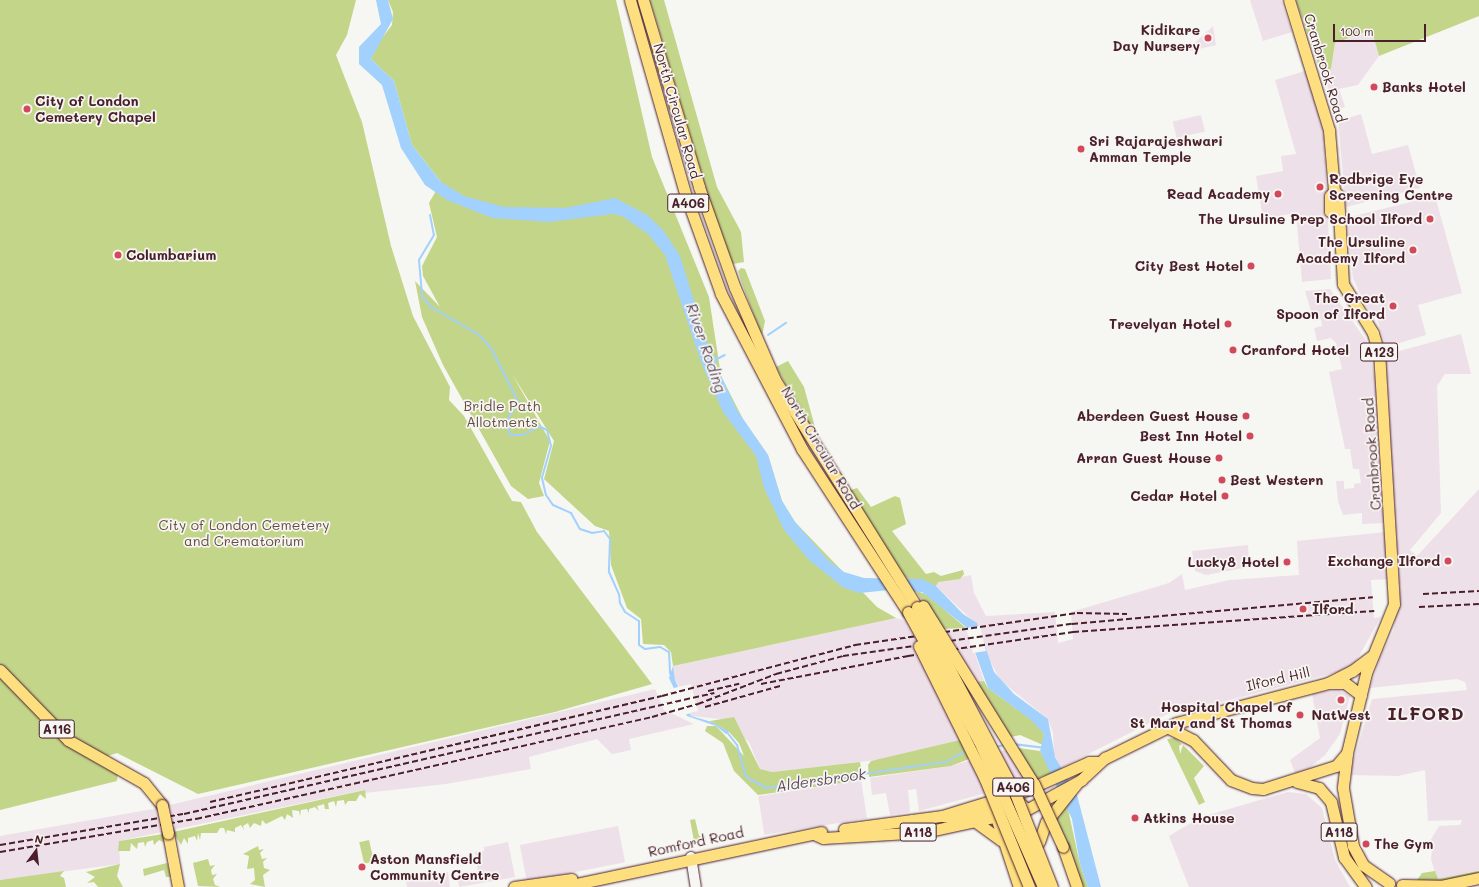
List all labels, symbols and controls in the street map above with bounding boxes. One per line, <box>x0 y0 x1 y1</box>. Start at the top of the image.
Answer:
street label: Cranbrook Road <box>1300 12 1350 124</box>
scale bar <box>1335 16 1428 42</box>
place label: Kidikare Day Nursery <box>1113 22 1200 54</box>
text: 100 m <box>1340 23 1374 39</box>
marker: Kidikare Day Nursery <box>1203 33 1213 43</box>
street label: North Circular Road <box>650 41 704 181</box>
place label: Banks Hotel <box>1382 79 1466 95</box>
marker: Banks Hotel <box>1369 82 1379 92</box>
place label: City of London Cemetery Chapel <box>35 93 156 126</box>
marker: City of London Cemetery Chapel <box>22 104 32 114</box>
place label: Sri Rajarajeshwari Amman Temple <box>1089 133 1223 166</box>
marker: Sri Rajarajeshwari Amman Temple <box>1076 144 1086 154</box>
place label: Redbrige Eye Screening Centre <box>1329 171 1453 204</box>
marker: Redbrige Eye Screening Centre <box>1314 181 1326 193</box>
place label: Read Academy <box>1167 186 1270 202</box>
marker: Read Academy <box>1273 189 1283 199</box>
road number: A406 <box>667 192 709 214</box>
place label: The Ursuline Prep School Ilford <box>1198 211 1422 227</box>
marker: The Ursuline Prep School Ilford <box>1425 214 1435 224</box>
place label: The Ursuline Academy Ilford <box>1296 234 1405 266</box>
marker: The Ursuline Academy Ilford <box>1408 245 1418 255</box>
place label: Columbarium <box>126 247 216 263</box>
marker: Columbarium <box>113 250 123 260</box>
place label: City Best Hotel <box>1135 258 1243 274</box>
marker: City Best Hotel <box>1246 261 1256 271</box>
place label: The Great Spoon of Ilford <box>1276 290 1385 322</box>
water label: River Roding <box>682 301 730 395</box>
marker: The Great Spoon of Ilford <box>1388 301 1398 311</box>
place label: Trevelyan Hotel <box>1109 316 1220 332</box>
marker: Trevelyan Hotel <box>1223 319 1233 329</box>
road number: A123 <box>1360 341 1398 363</box>
place label: Cranford Hotel <box>1241 342 1349 358</box>
marker: Cranford Hotel <box>1228 345 1238 355</box>
street label: North Circular Road <box>778 384 864 512</box>
street label: Cranbrook Road <box>1360 397 1384 511</box>
park label: Bridle Path Allotments <box>464 398 540 430</box>
place label: Aberdeen Guest House <box>1076 408 1238 424</box>
marker: Aberdeen Guest House <box>1241 411 1251 421</box>
place label: Best Inn Hotel <box>1140 428 1242 444</box>
marker: Best Inn Hotel <box>1245 431 1255 441</box>
place label: Arran Guest House <box>1076 450 1211 466</box>
marker: Arran Guest House <box>1214 453 1224 463</box>
place label: Best Western <box>1230 472 1323 488</box>
marker: Best Western <box>1217 475 1227 485</box>
place label: Cedar Hotel <box>1130 488 1217 504</box>
marker: Cedar Hotel <box>1220 491 1230 501</box>
park label: City of London Cemetery and Crematorium <box>159 517 329 550</box>
place label: Exchange Ilford <box>1327 553 1440 569</box>
place label: Lucky8 Hotel <box>1188 554 1279 570</box>
marker: Exchange Ilford <box>1443 556 1453 566</box>
marker: Lucky8 Hotel <box>1282 557 1292 567</box>
place label: Ilford <box>1312 601 1354 617</box>
marker: Ilford <box>1297 603 1309 615</box>
street label: Ilford Hill <box>1244 663 1312 695</box>
marker: NatWest <box>1336 695 1346 705</box>
place label: Hospital Chapel of St Mary and St Thomas <box>1130 699 1292 732</box>
district label: ILFORD <box>1387 702 1465 724</box>
place label: NatWest <box>1312 707 1370 723</box>
marker: Hospital Chapel of St Mary and St Thomas <box>1295 710 1305 720</box>
road number: A116 <box>38 718 76 740</box>
water label: Aldersbrook <box>775 765 867 795</box>
road number: A406 <box>992 776 1034 798</box>
place label: Atkins House <box>1143 810 1235 826</box>
marker: Atkins House <box>1130 813 1140 823</box>
road number: A118 <box>899 821 937 843</box>
road number: A118 <box>1320 821 1358 843</box>
street label: Romford Road <box>647 824 745 860</box>
north arrow <box>16 831 56 871</box>
text: N <box>33 831 45 847</box>
place label: The Gym <box>1374 836 1433 852</box>
marker: The Gym <box>1361 839 1371 849</box>
place label: Aston Mansfield Community Centre <box>370 851 499 884</box>
marker: Aston Mansfield Community Centre <box>357 862 367 872</box>

